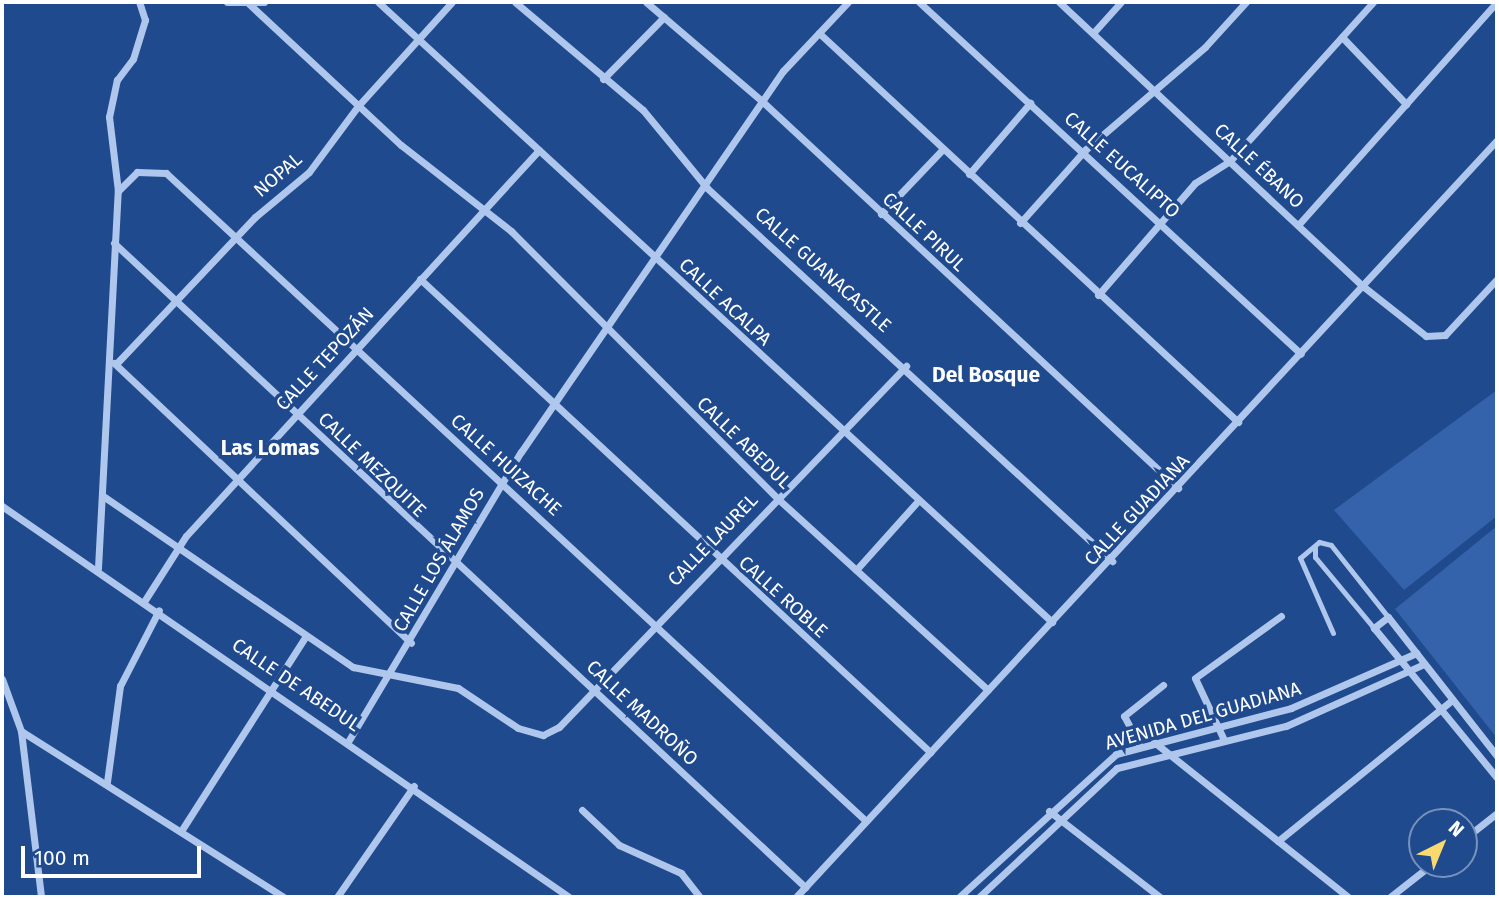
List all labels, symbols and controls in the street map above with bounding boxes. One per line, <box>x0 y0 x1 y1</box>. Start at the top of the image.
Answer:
street label: CALLE EUCALIPTO <box>1059 107 1185 223</box>
street label: CALLE ÉBANO <box>1209 119 1309 213</box>
street label: NOPAL <box>249 148 307 202</box>
street label: CALLE PIRUL <box>878 188 970 276</box>
street label: CALLE GUANACASTLE <box>750 203 896 337</box>
street label: CALLE ACALPA <box>674 253 776 351</box>
street label: CALLE TEPOZÁN <box>271 303 379 415</box>
district label: Del Bosque <box>932 362 1040 388</box>
street label: CALLE ABEDUL <box>692 392 796 494</box>
street label: CALLE MEZQUITE <box>313 408 431 522</box>
street label: CALLE HUIZACHE <box>446 409 566 521</box>
district label: Las Lomas <box>221 435 319 461</box>
street label: CALLE GUADIANA <box>1080 450 1194 570</box>
street label: CALLE LOS ÁLAMOS <box>389 484 489 636</box>
street label: CALLE LAUREL <box>663 489 763 591</box>
street label: CALLE ROBLE <box>734 551 832 643</box>
street label: CALLE DE ABEDUL <box>227 634 365 736</box>
street label: CALLE MADROÑO <box>582 656 702 770</box>
street label: AVENIDA DEL GUADIANA <box>1102 677 1304 755</box>
north arrow <box>1408 808 1478 878</box>
text: N <box>1444 816 1469 841</box>
scale bar <box>24 832 205 876</box>
text: 100 m <box>34 845 90 871</box>

